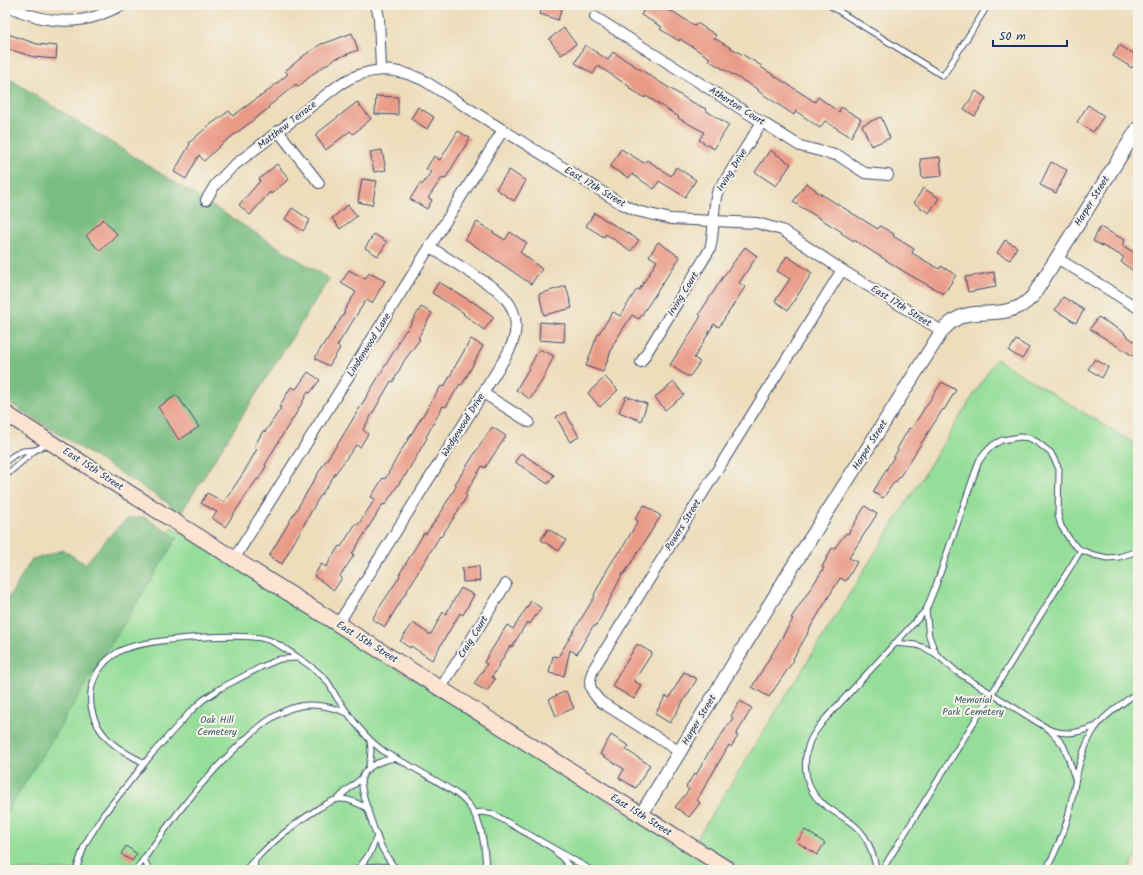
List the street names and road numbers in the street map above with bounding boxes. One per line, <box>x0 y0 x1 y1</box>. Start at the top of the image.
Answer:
street label: Atherton Court <box>706 82 768 130</box>
street label: Matthew Terrace <box>254 97 320 153</box>
street label: Irving Drive <box>713 145 752 195</box>
street label: East 17th Street <box>561 162 629 212</box>
street label: Harper Street <box>1070 173 1114 229</box>
street label: Irving Court <box>663 269 703 319</box>
street label: East 17th Street <box>867 281 935 331</box>
street label: Lindenwood Lane <box>343 309 395 380</box>
street label: Wedgewood Drive <box>437 390 489 460</box>
street label: Harper Street <box>848 417 892 473</box>
street label: East 15th Street <box>59 443 127 495</box>
street label: Powers Street <box>661 496 705 554</box>
street label: Craig Court <box>454 612 492 661</box>
street label: East 15th Street <box>333 617 401 667</box>
street label: Harper Street <box>678 691 721 748</box>
street label: East 15th Street <box>607 790 675 840</box>

